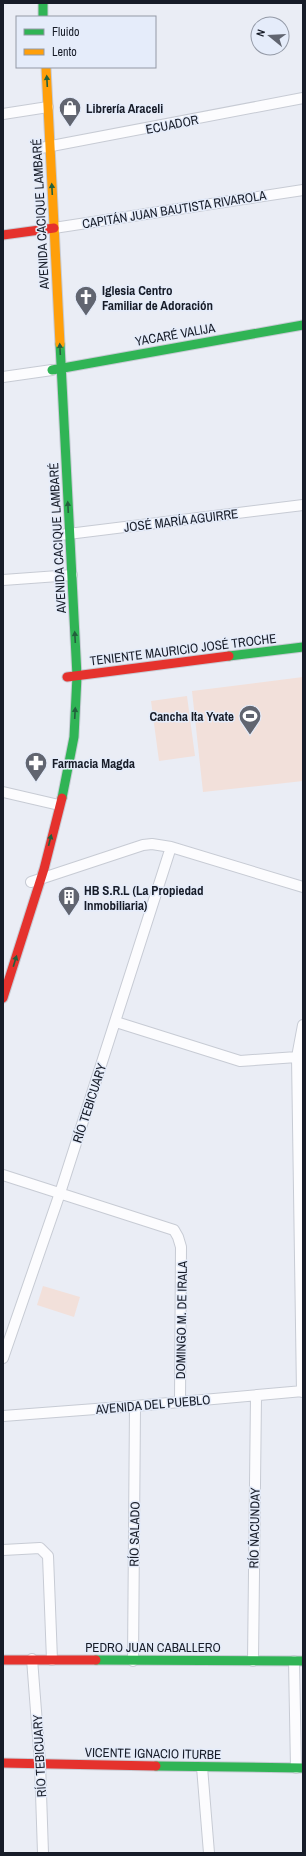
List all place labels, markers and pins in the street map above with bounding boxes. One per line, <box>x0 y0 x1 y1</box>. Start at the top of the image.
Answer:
shop icon: Librería Araceli <box>57 95 83 128</box>
place label: Librería Araceli <box>86 100 163 117</box>
place label: Iglesia Centro Familiar de Adoración <box>102 282 213 314</box>
church icon: Iglesia Centro Familiar de Adoración <box>73 284 99 317</box>
sports icon: Cancha Ita Yvate <box>237 703 263 736</box>
place label: Cancha Ita Yvate <box>149 708 234 725</box>
pharmacy icon: Farmacia Magda <box>23 750 49 783</box>
place label: Farmacia Magda <box>52 755 135 772</box>
place label: HB S.R.L (La Propiedad Inmobiliaria) <box>84 882 203 914</box>
building icon: HB S.R.L (La Propiedad Inmobiliaria) <box>56 884 82 917</box>

